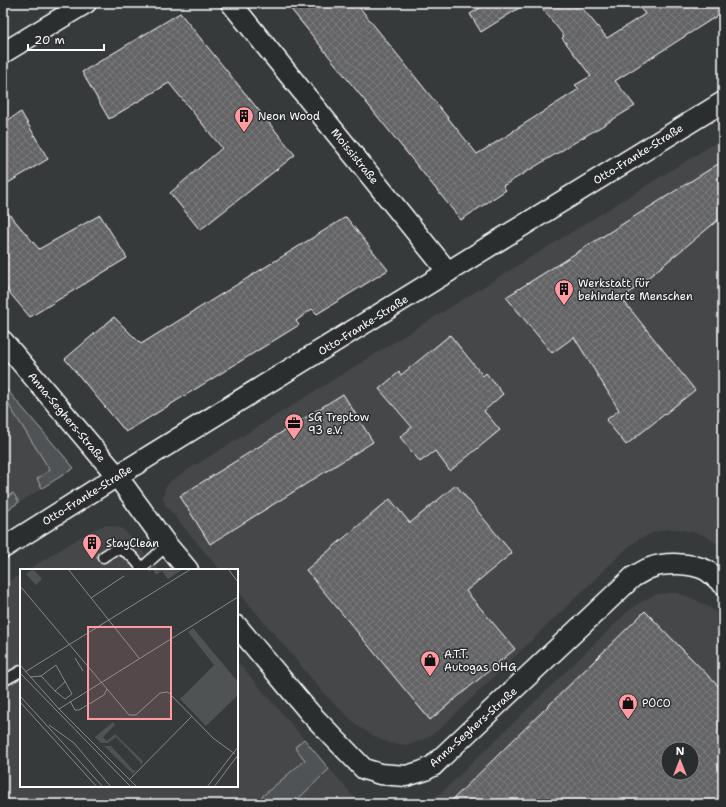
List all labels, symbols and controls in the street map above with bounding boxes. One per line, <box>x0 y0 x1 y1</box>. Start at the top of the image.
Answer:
scale bar <box>28 26 104 52</box>
text: 20 m <box>34 32 65 48</box>
building icon: Neon Wood <box>233 105 255 133</box>
place label: Neon Wood <box>258 109 320 124</box>
street label: Otto-Franke-Straße <box>590 121 686 188</box>
street label: Moissistraße <box>327 125 382 187</box>
place label: Werkstatt für behinderte Menschen <box>578 276 693 304</box>
building icon: Werkstatt für behinderte Menschen <box>553 278 575 306</box>
street label: Otto-Franke-Straße <box>315 292 411 359</box>
street label: Anna-Seghers-Straße <box>24 369 109 466</box>
place label: SG Treptow 93 e.V. <box>308 410 370 438</box>
office icon: SG Treptow 93 e.V. <box>283 412 305 440</box>
street label: Otto-Franke-Straße <box>39 462 135 529</box>
building icon: StayClean <box>81 532 103 560</box>
place label: StayClean <box>106 536 159 551</box>
inset map <box>20 569 238 787</box>
place label: A.T.T. Autogas OHG <box>444 647 517 675</box>
shop icon: A.T.T. Autogas OHG <box>419 649 441 677</box>
street label: Anna-Seghers-Straße <box>426 684 520 771</box>
shop icon: POCO <box>617 692 639 720</box>
place label: POCO <box>642 696 671 711</box>
north arrow <box>660 741 700 781</box>
text: N <box>676 744 685 759</box>

